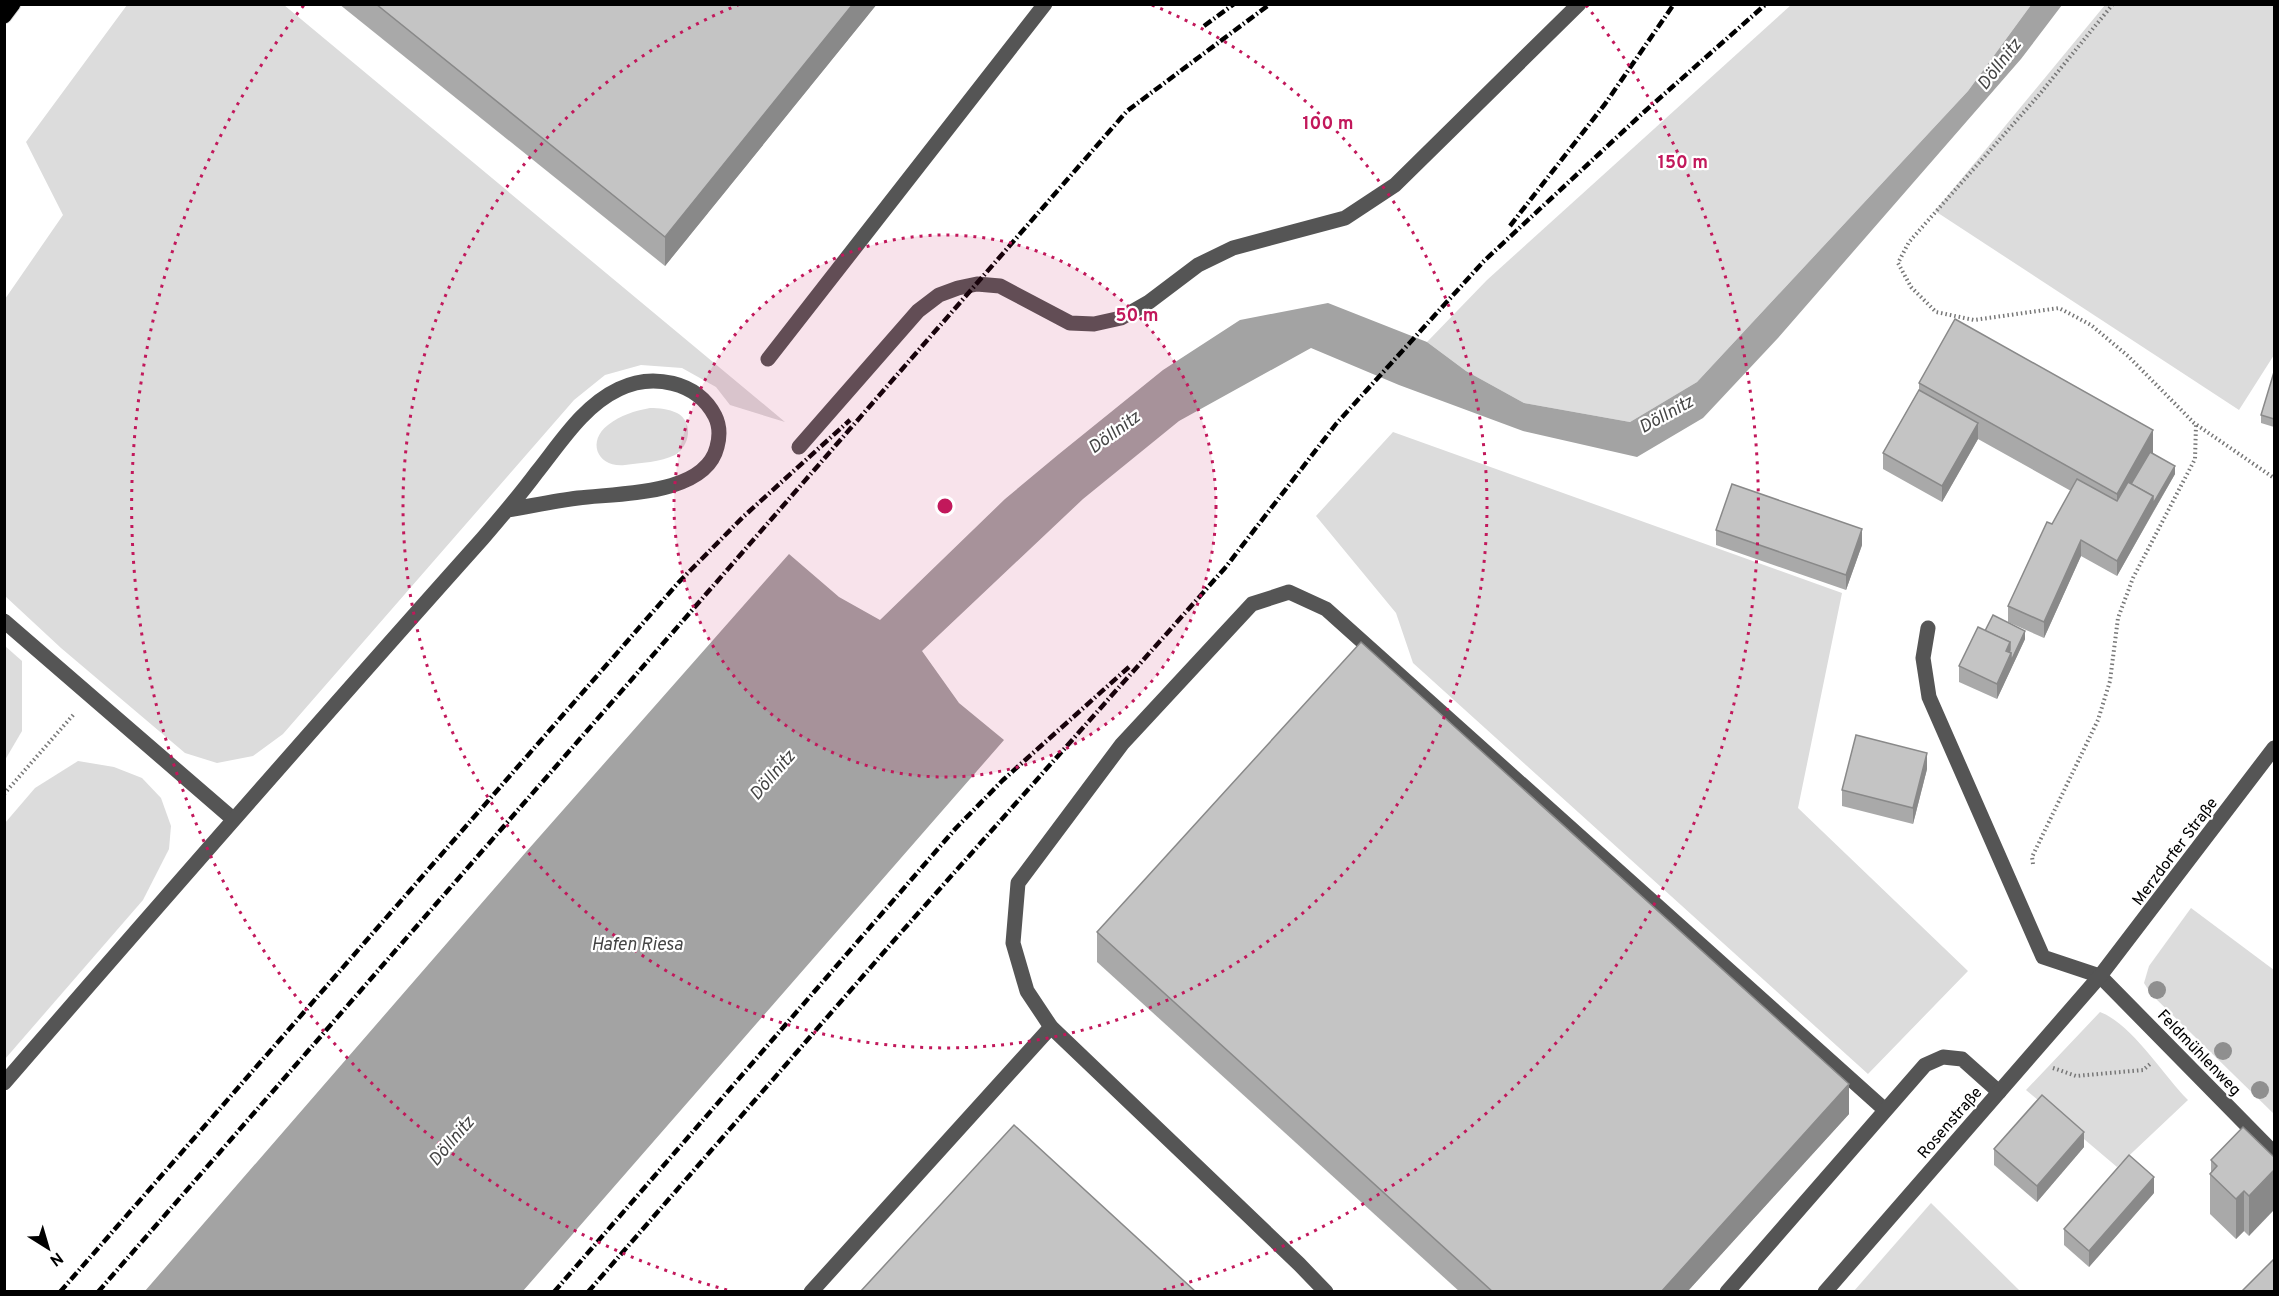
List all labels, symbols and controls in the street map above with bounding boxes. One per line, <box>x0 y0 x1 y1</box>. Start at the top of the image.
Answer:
water label: Döllnitz <box>1973 34 2028 95</box>
text: 100 m <box>1302 113 1354 136</box>
text: 150 m <box>1658 152 1708 175</box>
text: 50 m <box>1115 305 1159 328</box>
water label: Döllnitz <box>1635 390 1699 440</box>
water label: Döllnitz <box>1084 406 1147 460</box>
centre of rings <box>935 496 955 516</box>
water label: Döllnitz <box>745 745 802 806</box>
street label: Merzdorfer Straße <box>2128 794 2223 910</box>
water label: Hafen Riesa <box>591 934 683 957</box>
street label: Feldmühlenweg <box>2152 1006 2245 1101</box>
street label: Rosenstraße <box>1914 1083 1987 1163</box>
water label: Döllnitz <box>424 1111 481 1172</box>
north arrow <box>18 1218 78 1278</box>
text: N <box>45 1247 66 1270</box>

